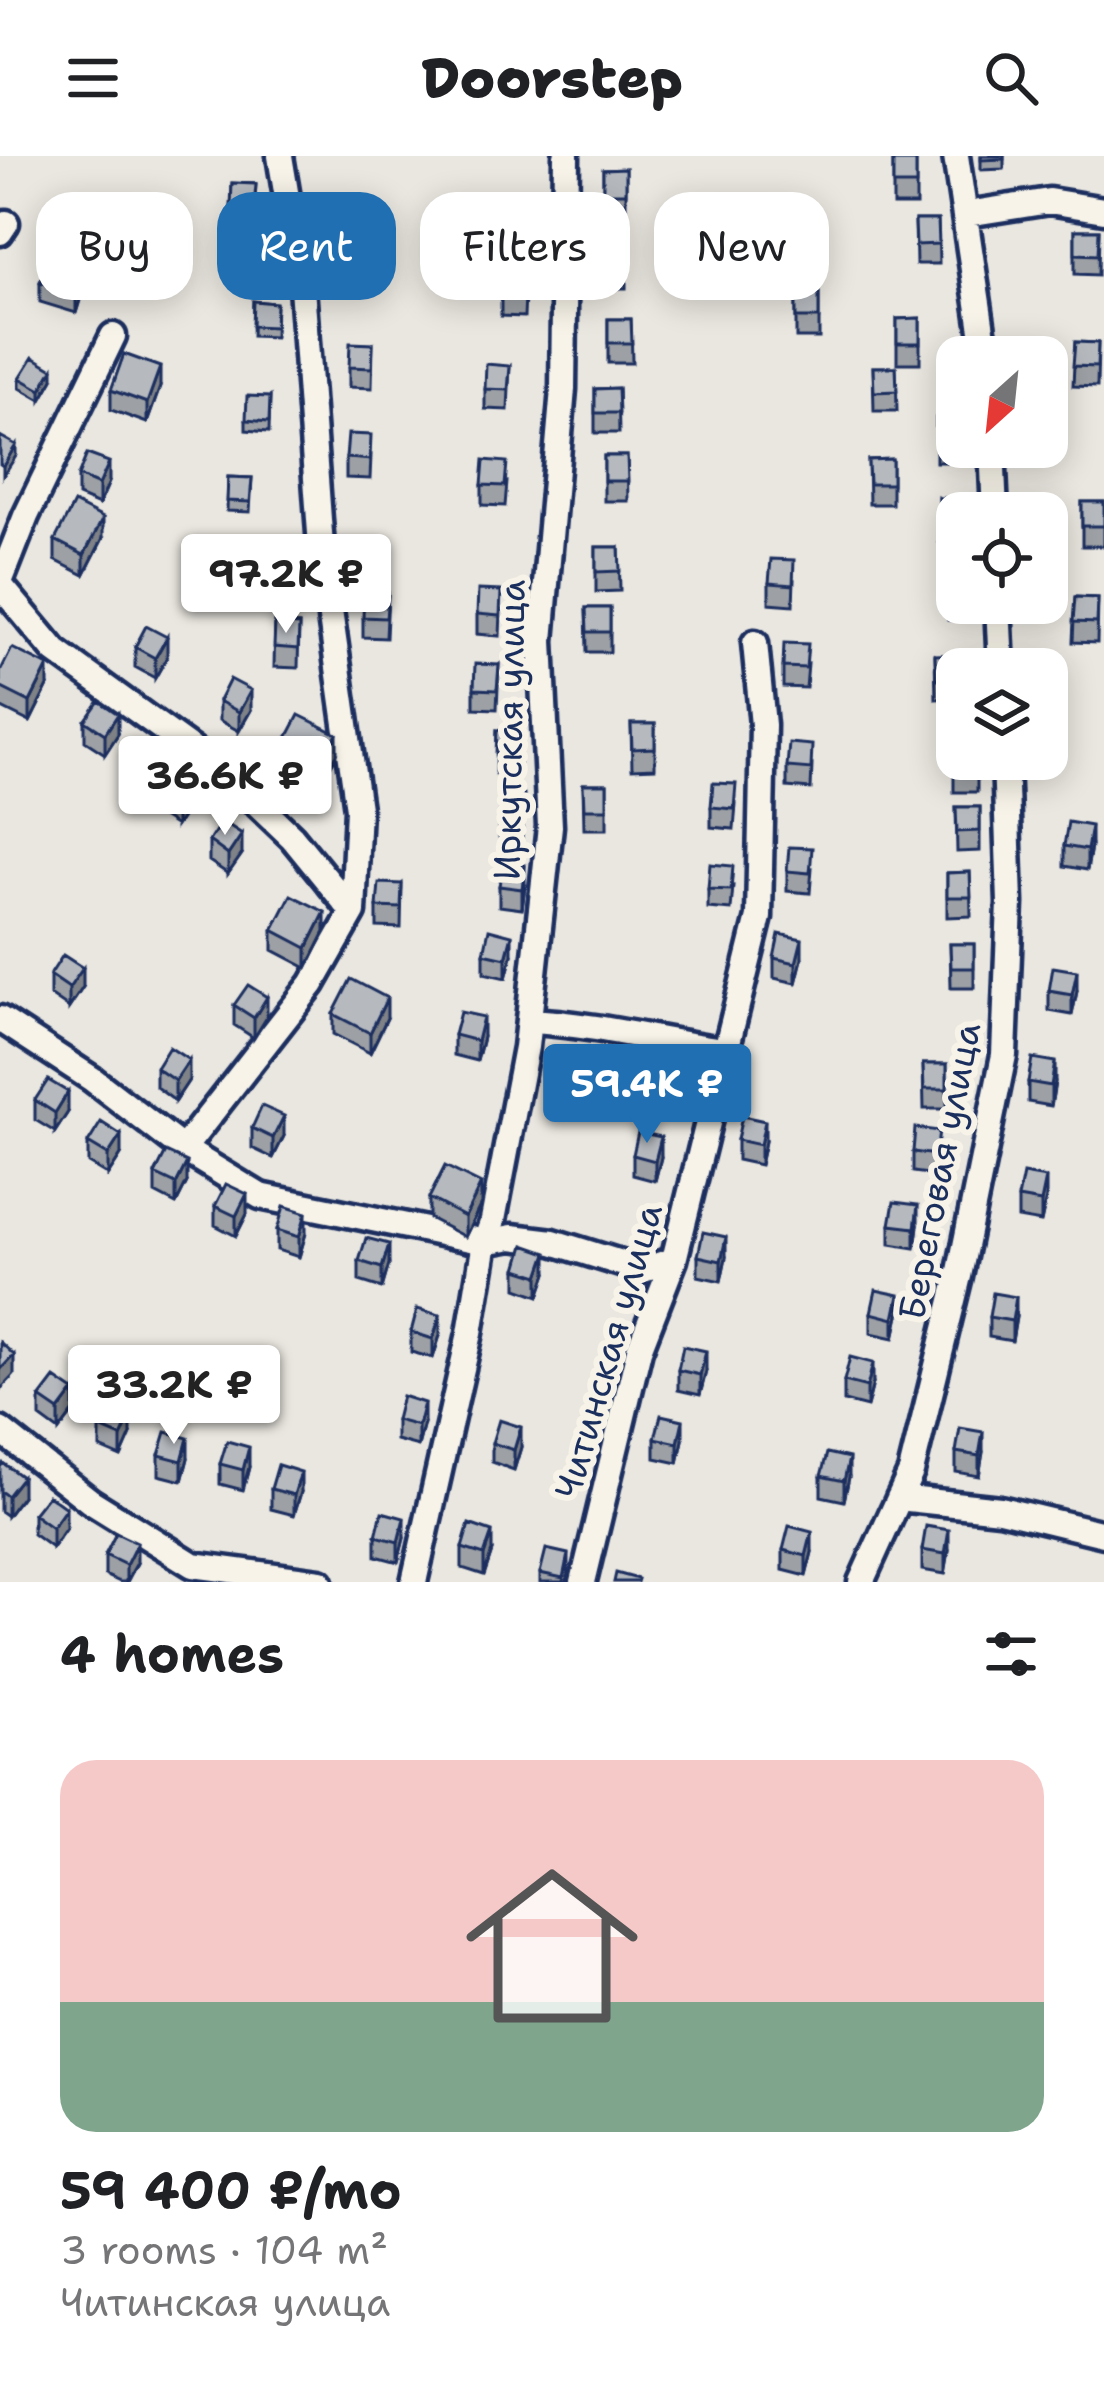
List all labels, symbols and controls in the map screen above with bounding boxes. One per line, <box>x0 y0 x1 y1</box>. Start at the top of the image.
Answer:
text: Doorstep <box>421 42 683 114</box>
icon: menu <box>60 45 126 111</box>
icon: search <box>978 45 1044 111</box>
chip: Buy <box>36 192 193 300</box>
chip: Rent <box>217 192 396 300</box>
chip: Filters <box>420 192 630 300</box>
chip: New <box>654 192 829 300</box>
north arrow <box>936 336 1068 468</box>
map controls <box>936 336 1068 780</box>
button: locate <box>936 492 1068 624</box>
pin: 97.2K ₽ <box>175 534 397 636</box>
text: 97.2K ₽ <box>208 547 364 599</box>
street label: Иркутская улица <box>482 579 537 881</box>
button: layers <box>936 648 1068 780</box>
pin: 36.6K ₽ <box>114 736 336 838</box>
text: 36.6K ₽ <box>146 749 304 801</box>
street label: Береговая улица <box>887 1018 992 1324</box>
pin: 59.4K ₽ <box>536 1044 758 1146</box>
text: 59.4K ₽ <box>570 1057 724 1109</box>
street label: Читинская улица <box>543 1198 674 1504</box>
pin: 33.2K ₽ <box>63 1345 285 1447</box>
text: 33.2K ₽ <box>95 1358 253 1410</box>
text: 4 homes <box>60 1620 284 1688</box>
icon: filters <box>978 1621 1044 1687</box>
icon: home <box>444 1838 660 2054</box>
text: 59 400 ₽/mo <box>60 2156 402 2224</box>
text: 3 rooms · 104 m² <box>60 2224 388 2276</box>
text: Читинская улица <box>60 2276 390 2328</box>

